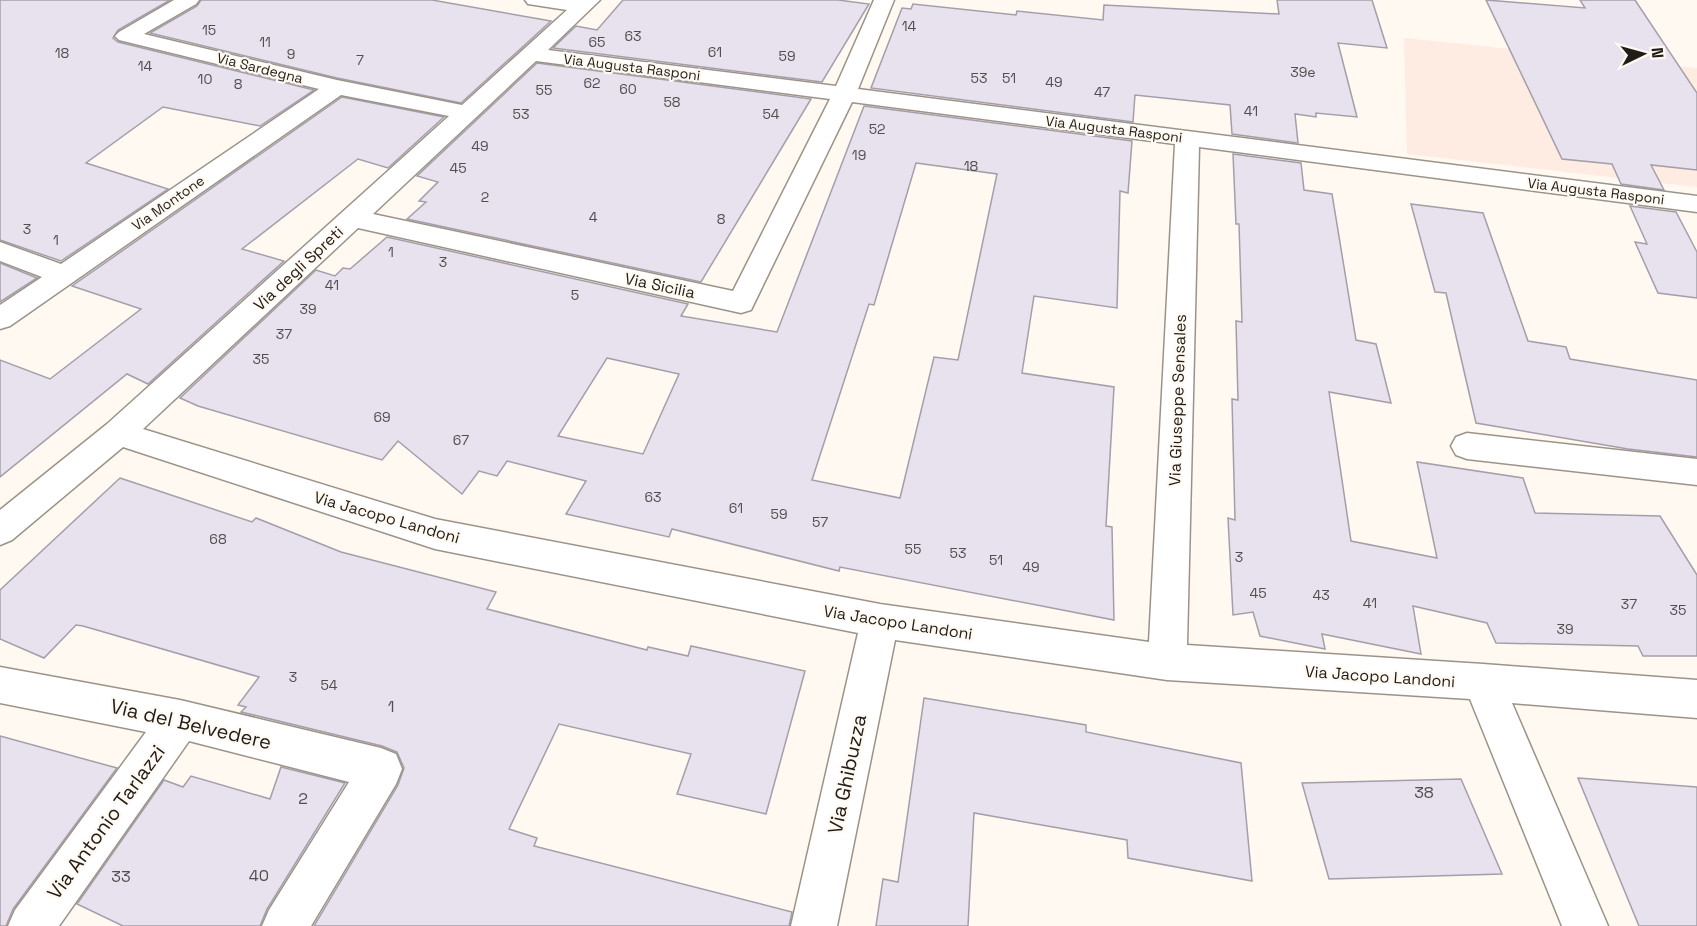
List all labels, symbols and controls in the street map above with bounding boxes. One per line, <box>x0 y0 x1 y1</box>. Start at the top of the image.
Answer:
house number: 14 <box>902 17 917 35</box>
house number: 15 <box>202 21 216 39</box>
north arrow <box>1613 24 1673 84</box>
house number: 63 <box>624 27 642 45</box>
house number: 11 <box>259 33 271 51</box>
house number: 65 <box>589 33 605 51</box>
house number: 61 <box>708 43 722 61</box>
house number: 18 <box>55 44 70 62</box>
house number: 9 <box>287 45 295 63</box>
text: N <box>1647 46 1668 59</box>
house number: 59 <box>779 47 795 65</box>
street label: Via Sardegna <box>215 49 305 87</box>
street label: Via Augusta Rasponi <box>563 50 701 84</box>
house number: 7 <box>356 51 364 69</box>
house number: 14 <box>138 57 153 75</box>
house number: 39e <box>1290 63 1316 81</box>
house number: 53 <box>971 69 987 87</box>
house number: 51 <box>1002 69 1016 87</box>
house number: 10 <box>198 70 212 88</box>
house number: 49 <box>1045 73 1063 91</box>
house number: 62 <box>584 74 600 92</box>
house number: 8 <box>234 75 243 93</box>
house number: 60 <box>619 80 637 98</box>
house number: 55 <box>536 81 552 99</box>
house number: 47 <box>1094 83 1110 101</box>
house number: 58 <box>663 93 681 111</box>
house number: 41 <box>1244 102 1258 120</box>
house number: 53 <box>513 105 529 123</box>
house number: 54 <box>762 105 780 123</box>
street label: Via Augusta Rasponi <box>1045 112 1183 146</box>
house number: 52 <box>869 120 885 138</box>
house number: 49 <box>471 137 489 155</box>
house number: 19 <box>852 146 866 164</box>
house number: 18 <box>964 157 979 175</box>
house number: 45 <box>449 159 467 177</box>
street label: Via Montone <box>128 171 208 235</box>
street label: Via Augusta Rasponi <box>1527 174 1665 208</box>
house number: 2 <box>481 188 489 206</box>
house number: 4 <box>589 208 598 226</box>
house number: 8 <box>717 210 726 228</box>
house number: 3 <box>23 220 31 238</box>
street label: Via degli Spreti <box>249 221 348 315</box>
house number: 1 <box>53 231 59 249</box>
house number: 1 <box>388 243 394 261</box>
house number: 3 <box>439 253 447 271</box>
street label: Via Sicilia <box>623 268 697 303</box>
house number: 41 <box>325 276 339 294</box>
house number: 5 <box>571 286 579 304</box>
house number: 39 <box>299 300 317 318</box>
street label: Via Giuseppe Sensales <box>1164 314 1191 486</box>
house number: 37 <box>276 325 292 343</box>
house number: 35 <box>253 350 269 368</box>
house number: 69 <box>373 408 391 426</box>
house number: 67 <box>453 431 469 449</box>
street label: Via Jacopo Landoni <box>312 487 462 548</box>
house number: 63 <box>644 488 662 506</box>
house number: 61 <box>729 499 743 517</box>
house number: 59 <box>771 505 787 523</box>
house number: 57 <box>812 513 828 531</box>
house number: 68 <box>209 530 227 548</box>
house number: 55 <box>905 540 921 558</box>
house number: 53 <box>950 544 966 562</box>
house number: 3 <box>1235 548 1243 566</box>
house number: 51 <box>989 551 1003 569</box>
house number: 49 <box>1022 558 1040 576</box>
house number: 45 <box>1249 584 1267 602</box>
house number: 43 <box>1312 586 1330 604</box>
house number: 41 <box>1363 594 1377 612</box>
house number: 37 <box>1621 595 1637 613</box>
street label: Via Jacopo Landoni <box>822 600 974 645</box>
house number: 35 <box>1670 601 1686 619</box>
house number: 39 <box>1556 620 1574 638</box>
street label: Via Jacopo Landoni <box>1304 661 1456 692</box>
house number: 3 <box>289 668 297 686</box>
house number: 54 <box>320 676 338 694</box>
street label: Via del Belvedere <box>108 693 274 755</box>
house number: 1 <box>388 696 394 717</box>
street label: Via Ghibuzza <box>822 712 872 836</box>
street label: Via Antonio Tarlazzi <box>41 740 171 904</box>
house number: 38 <box>1414 782 1434 803</box>
house number: 2 <box>298 788 308 809</box>
house number: 40 <box>249 865 269 886</box>
house number: 33 <box>111 866 131 887</box>

